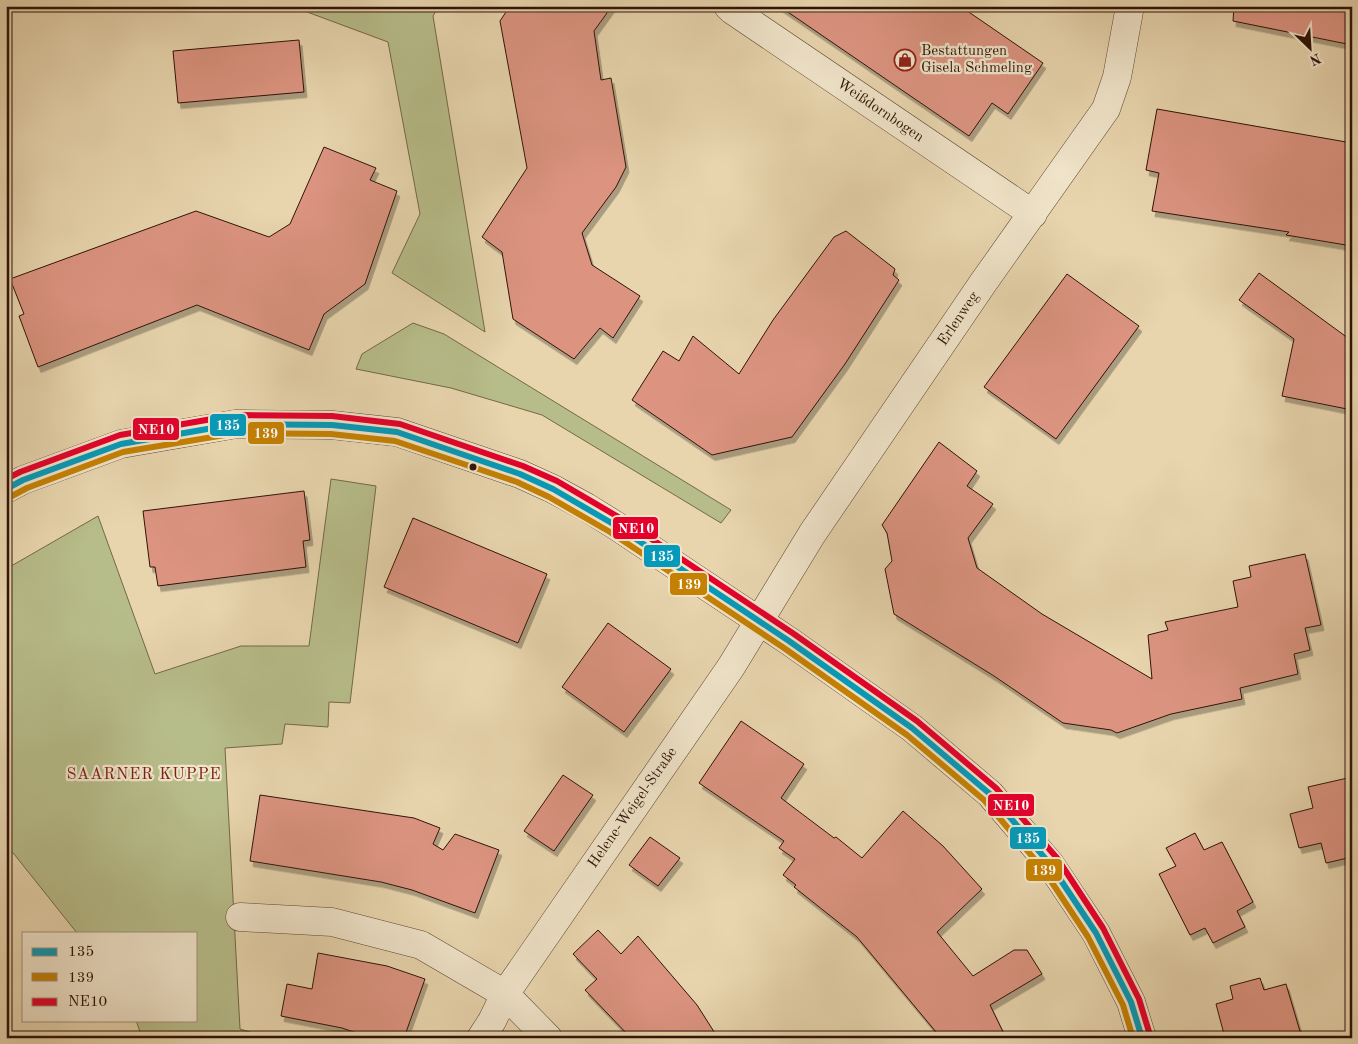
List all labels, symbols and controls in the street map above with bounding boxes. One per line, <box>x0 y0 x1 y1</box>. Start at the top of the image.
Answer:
north arrow <box>1286 22 1336 72</box>
place label: Bestattungen Gisela Schmeling <box>921 44 1032 76</box>
shop icon: Bestattungen Gisela Schmeling <box>893 48 917 72</box>
text: N <box>1307 50 1323 68</box>
street label: Weißdornbogen <box>834 76 926 146</box>
street label: Erlenweg <box>936 289 982 349</box>
line badge: 135 <box>209 413 247 437</box>
line badge: NE10 <box>132 417 180 441</box>
text: 135 <box>216 419 240 433</box>
line badge: 139 <box>247 421 285 445</box>
text: NE10 <box>138 423 174 437</box>
text: 139 <box>254 427 278 441</box>
unlabelled marker <box>468 462 478 472</box>
line badge: NE10 <box>612 516 659 540</box>
text: NE10 <box>618 522 654 536</box>
line badge: 135 <box>643 544 681 568</box>
text: 135 <box>650 550 674 564</box>
line badge: 139 <box>669 572 708 596</box>
text: 139 <box>677 578 701 592</box>
street label: Helene-Weigel-Straße <box>586 745 680 871</box>
district label: SAARNER KUPPE <box>66 767 222 783</box>
line badge: NE10 <box>987 793 1035 817</box>
text: NE10 <box>993 799 1029 813</box>
line badge: 135 <box>1009 826 1047 850</box>
text: 135 <box>1016 832 1040 846</box>
line badge: 139 <box>1025 858 1063 882</box>
text: 139 <box>1032 864 1056 878</box>
legend <box>22 932 198 1022</box>
text: 135 <box>68 945 94 960</box>
text: 139 <box>68 971 94 986</box>
text: NE10 <box>68 995 107 1010</box>

